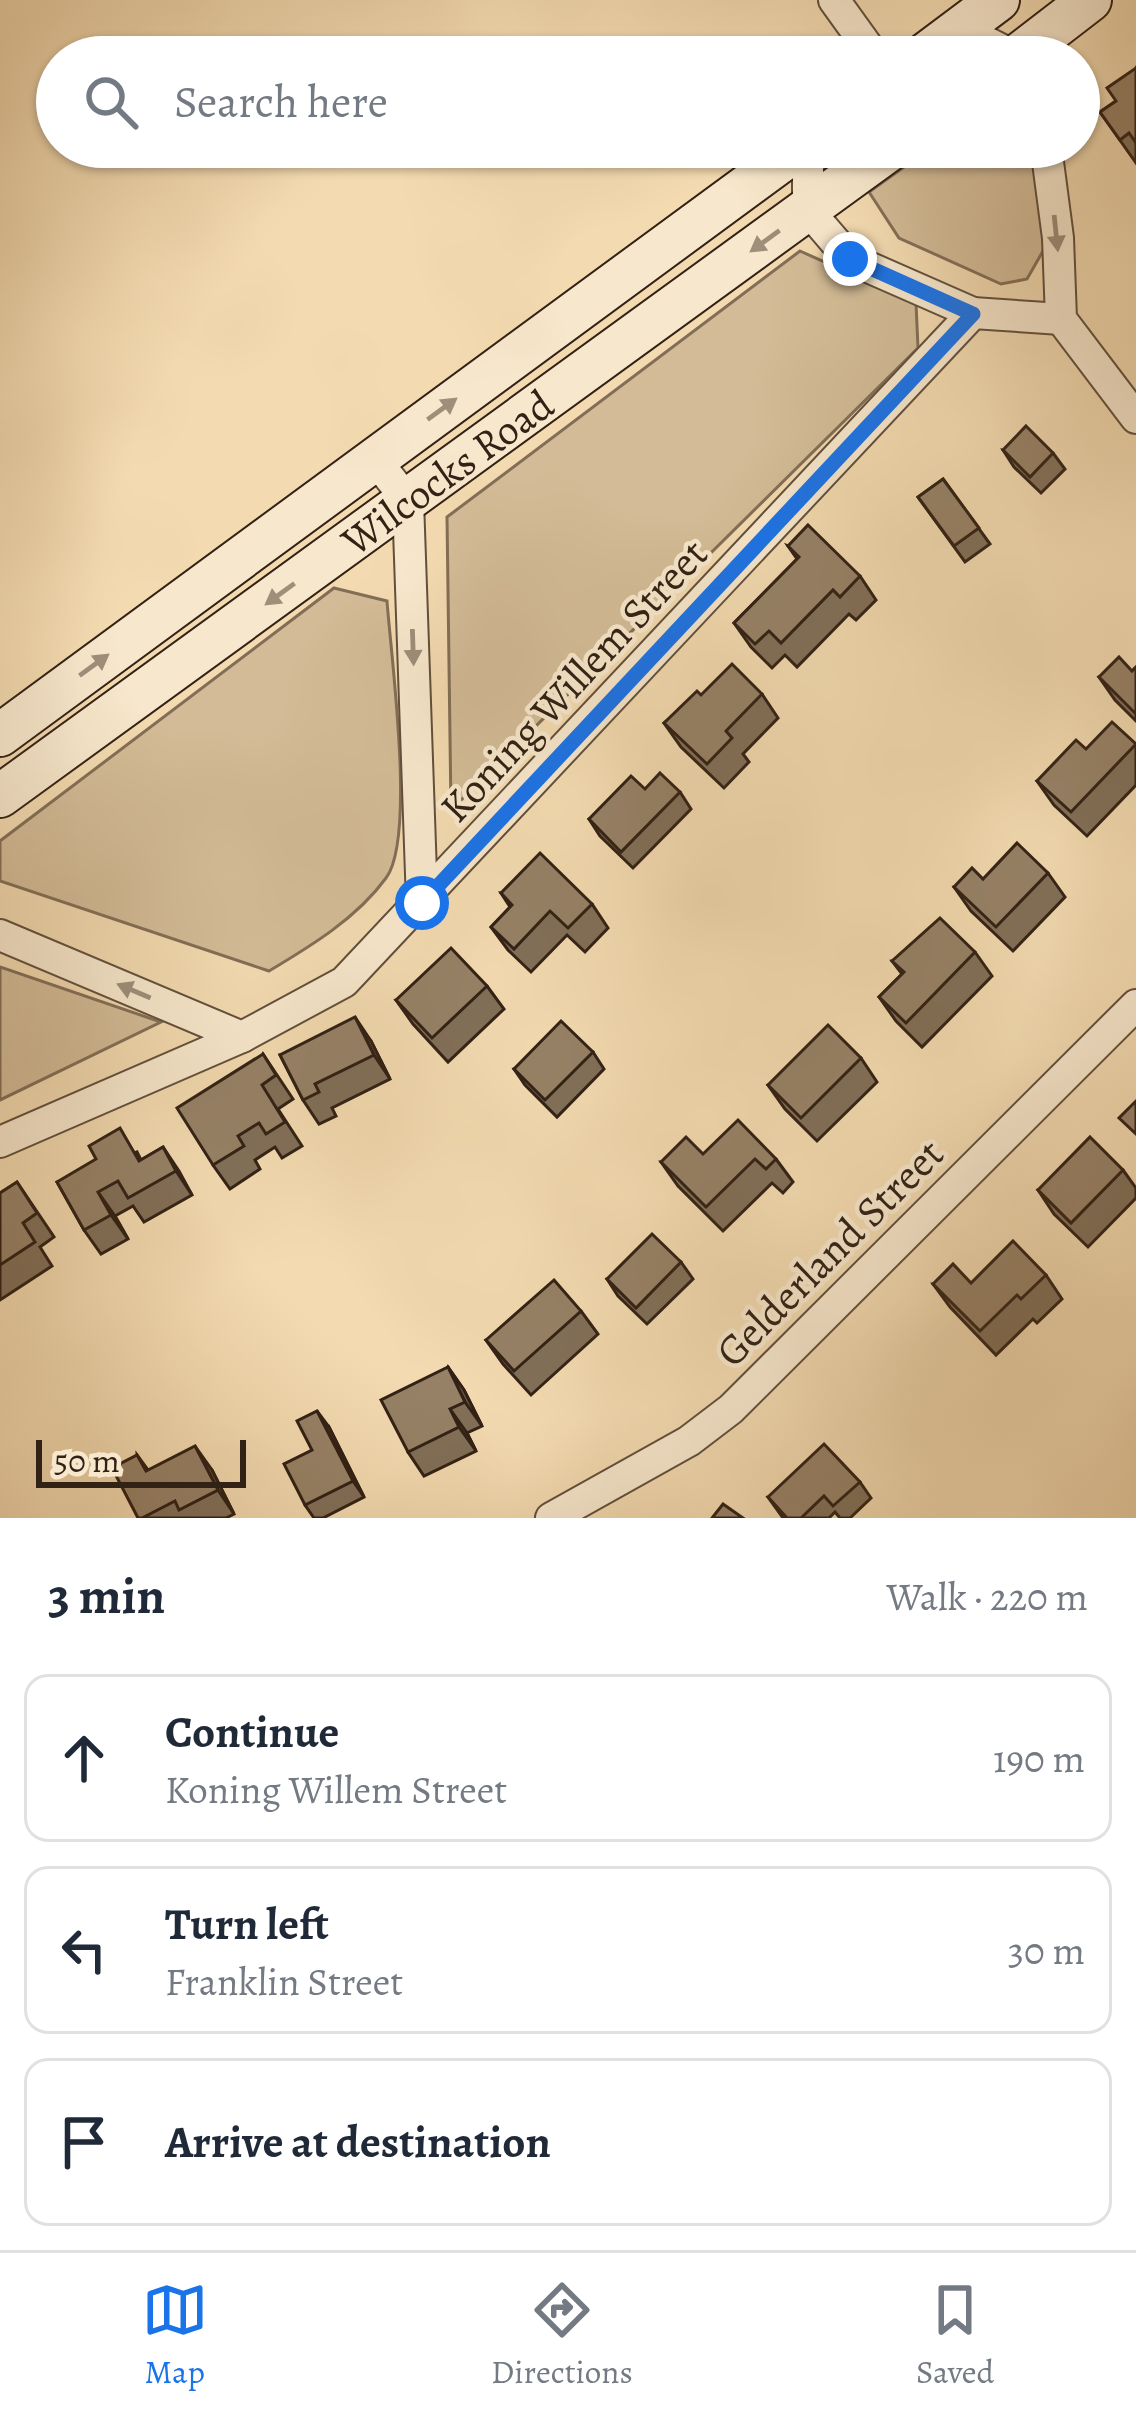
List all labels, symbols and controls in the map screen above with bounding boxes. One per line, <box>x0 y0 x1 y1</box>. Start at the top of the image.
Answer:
search box <box>36 36 1100 168</box>
icon: search <box>78 69 144 135</box>
text: Search here <box>174 71 388 133</box>
one-way arrow <box>1047 214 1066 252</box>
one-way arrow <box>749 228 781 252</box>
route end <box>823 232 877 286</box>
street label: Wilcocks Road <box>329 376 565 569</box>
one-way arrow <box>426 397 458 421</box>
street label: Koning Willem Street <box>427 526 720 835</box>
one-way arrow <box>264 581 296 605</box>
one-way arrow <box>404 629 423 667</box>
one-way arrow <box>78 654 110 678</box>
route start <box>395 876 449 930</box>
one-way arrow <box>116 981 152 1000</box>
street label: Gelderland Street <box>703 1126 956 1379</box>
scale bar <box>36 1434 246 1487</box>
text: 50 m <box>54 1438 120 1483</box>
text: 3 min <box>48 1561 165 1631</box>
text: Walk · 220 m <box>887 1570 1088 1623</box>
text: Continue <box>165 1701 339 1763</box>
icon: ahead <box>51 1725 117 1791</box>
text: 190 m <box>993 1732 1085 1785</box>
text: Koning Willem Street <box>165 1763 507 1816</box>
text: Turn left <box>165 1893 329 1955</box>
icon: left <box>51 1917 117 1983</box>
text: 30 m <box>1008 1924 1085 1977</box>
text: Franklin Street <box>165 1955 403 2008</box>
icon: arrive <box>51 2109 117 2175</box>
text: Arrive at destination <box>165 2111 551 2173</box>
tab: Map <box>142 2277 208 2394</box>
tab: Directions <box>491 2277 633 2394</box>
tab: Saved <box>916 2277 994 2394</box>

